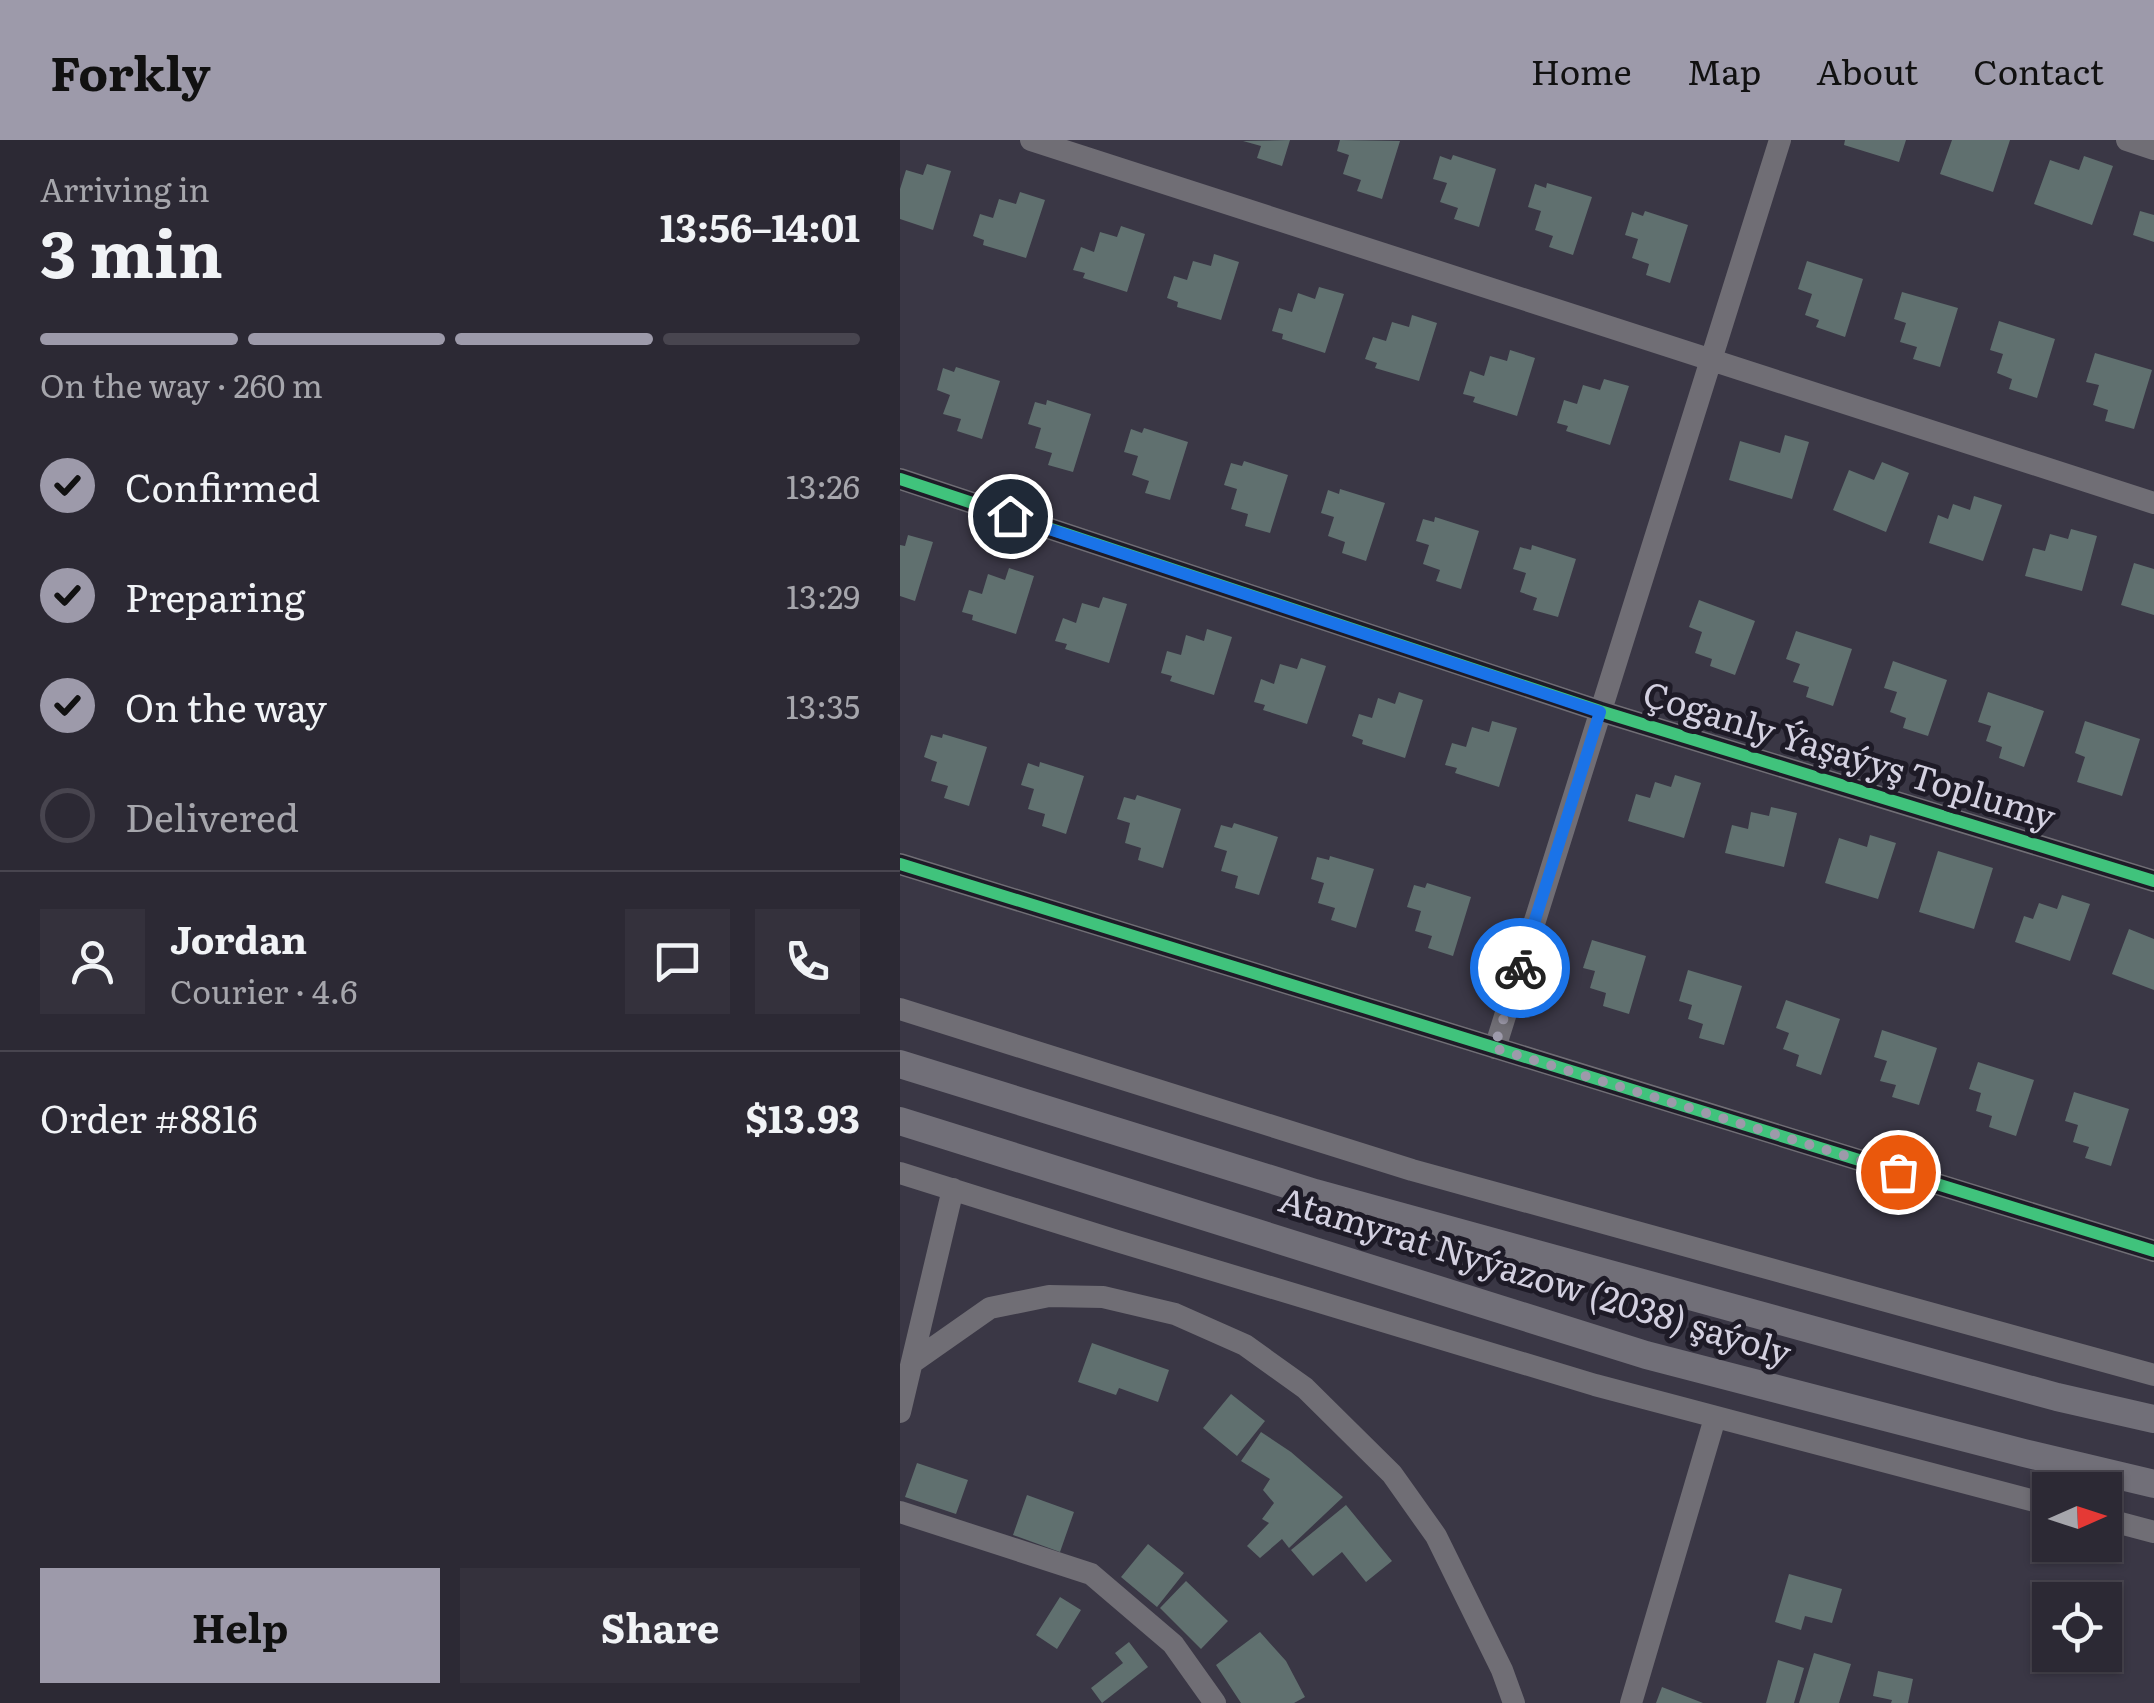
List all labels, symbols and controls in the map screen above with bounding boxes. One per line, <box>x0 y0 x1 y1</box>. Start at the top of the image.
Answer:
text: Forkly <box>50 35 211 106</box>
text: Home <box>1531 44 1632 96</box>
text: Map <box>1687 44 1761 96</box>
text: About <box>1816 44 1918 96</box>
text: Contact <box>1973 44 2104 96</box>
text: Arriving in <box>40 164 210 212</box>
text: 13:56–14:01 <box>660 197 860 254</box>
text: 3 min <box>40 201 223 298</box>
text: On the way · 260 m <box>40 360 323 408</box>
text: Confirmed <box>125 457 320 514</box>
icon: check <box>40 458 95 513</box>
text: 13:26 <box>786 461 860 509</box>
pin <box>968 474 1053 559</box>
icon: home <box>983 489 1038 544</box>
text: Preparing <box>125 567 305 624</box>
icon: check <box>40 568 95 623</box>
text: 13:29 <box>786 571 860 619</box>
street label: Çoganly Ýaşaýyş Toplumy <box>1637 666 2063 841</box>
text: On the way <box>125 677 327 734</box>
icon: check <box>40 678 95 733</box>
text: 13:35 <box>786 681 860 729</box>
text: Delivered <box>125 787 299 844</box>
button: person <box>40 909 145 1014</box>
text: Jordan <box>170 909 307 966</box>
button: chat <box>625 909 730 1014</box>
button: phone <box>755 909 860 1014</box>
courier <box>1470 918 1570 1018</box>
icon: bike <box>1493 941 1548 996</box>
text: Courier · 4.6 <box>170 966 357 1014</box>
text: Order #8816 <box>40 1088 258 1145</box>
text: $13.93 <box>745 1088 860 1145</box>
pin <box>1856 1130 1941 1215</box>
icon: bag <box>1871 1145 1926 1200</box>
street label: Atamyrat Nyýazow (2038) şaýoly <box>1273 1171 1799 1377</box>
north arrow <box>2032 1472 2122 1562</box>
map controls <box>2032 1472 2122 1672</box>
button: Help <box>40 1568 440 1683</box>
button: Share <box>460 1568 860 1683</box>
button: locate <box>2032 1582 2122 1672</box>

